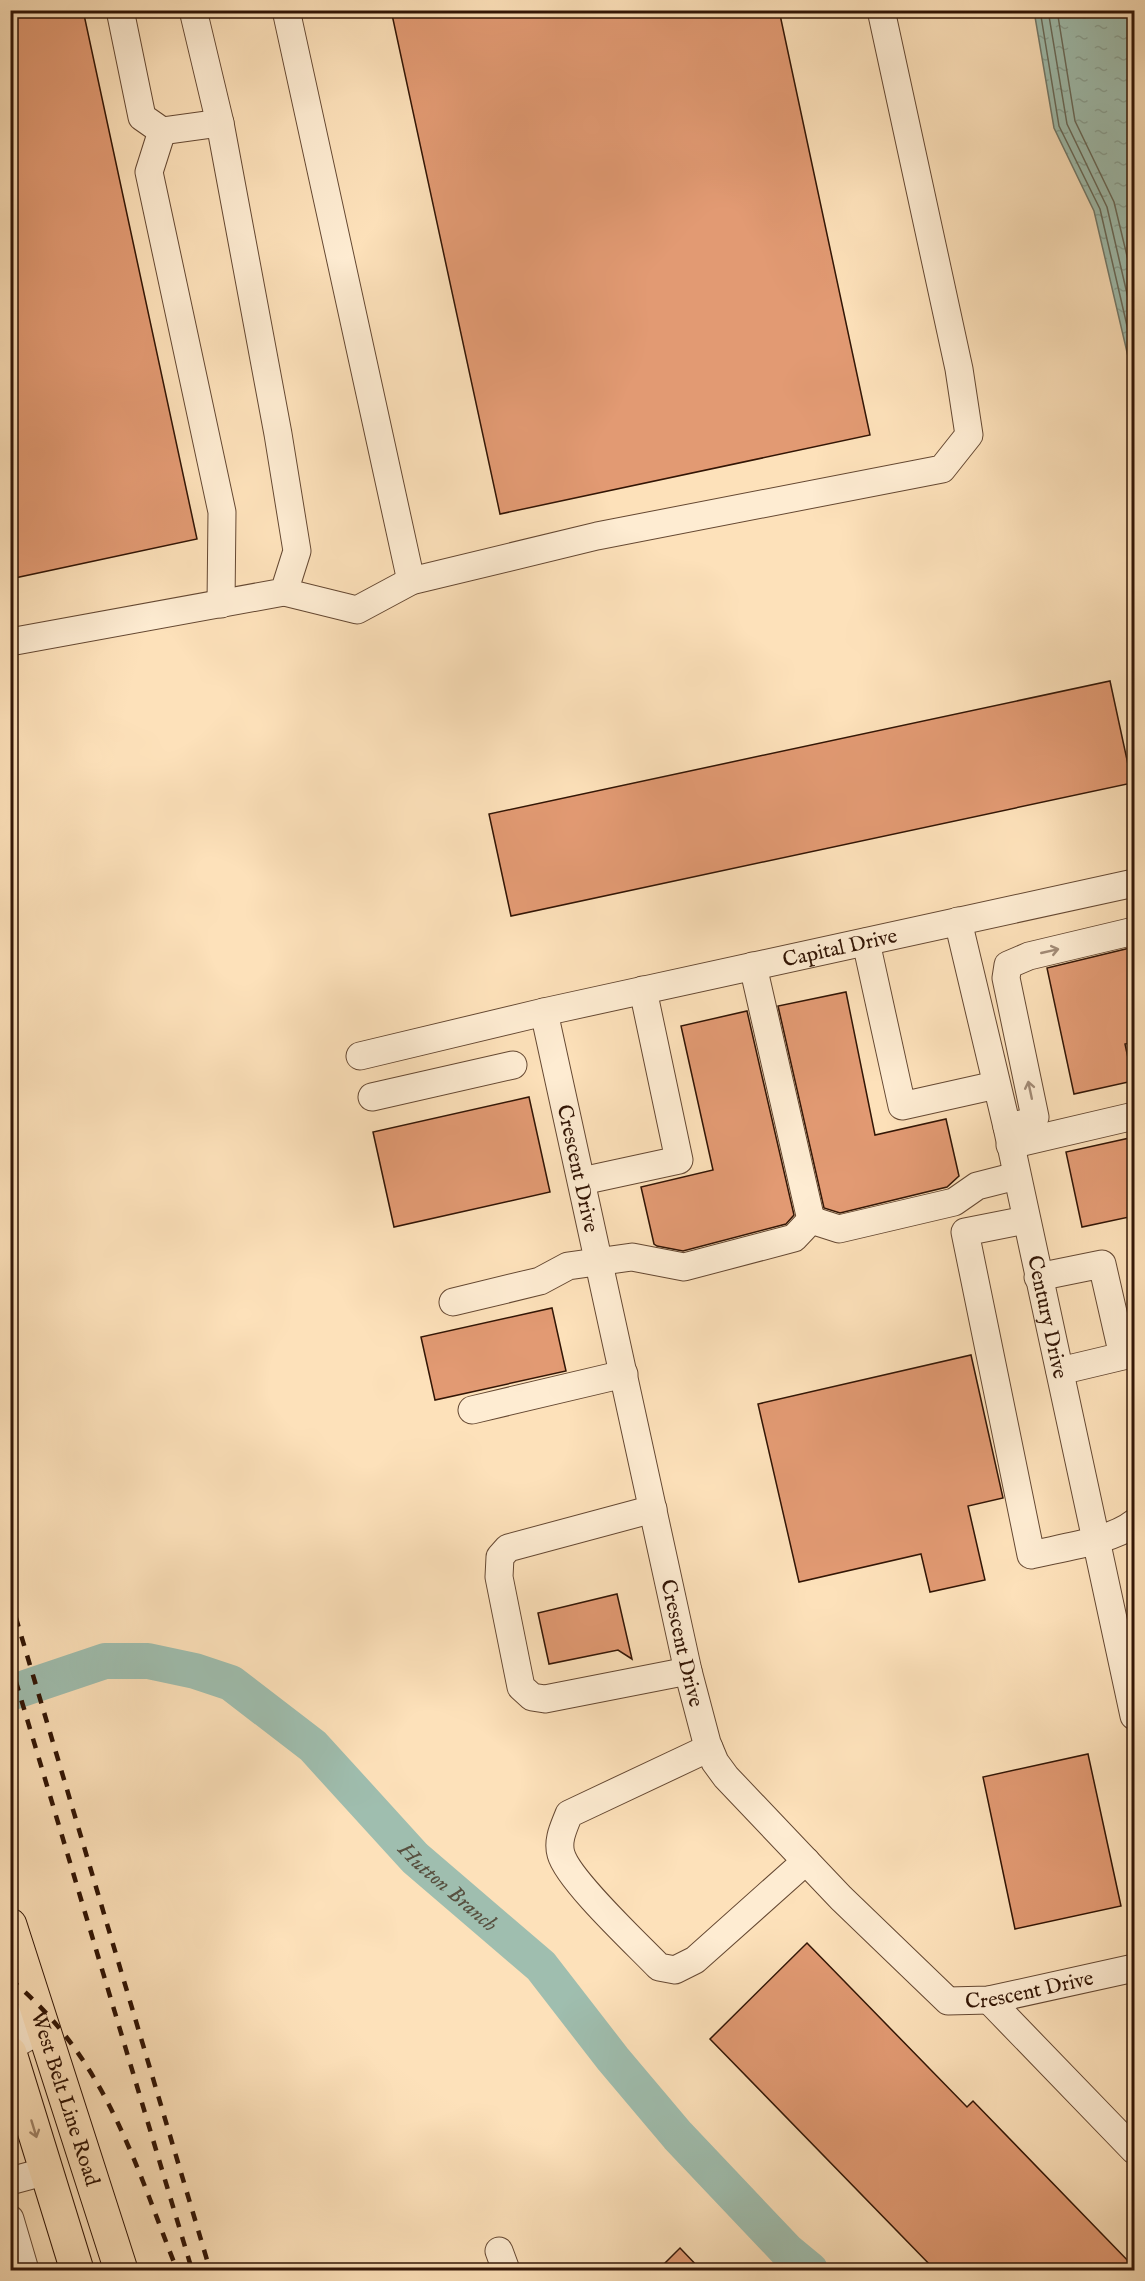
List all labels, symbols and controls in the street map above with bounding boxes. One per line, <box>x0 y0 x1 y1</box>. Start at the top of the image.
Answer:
street label: Capital Drive <box>780 923 900 974</box>
one-way arrow <box>1040 944 1059 956</box>
one-way arrow <box>1024 1080 1036 1099</box>
street label: Crescent Drive <box>550 1102 604 1235</box>
street label: Century Drive <box>1020 1253 1073 1382</box>
street label: Crescent Drive <box>653 1577 709 1711</box>
water label: Hutton Branch <box>391 1836 503 1939</box>
street label: Crescent Drive <box>965 1965 1096 2016</box>
street label: West Belt Line Road <box>24 2008 105 2190</box>
one-way arrow <box>29 2119 40 2138</box>

